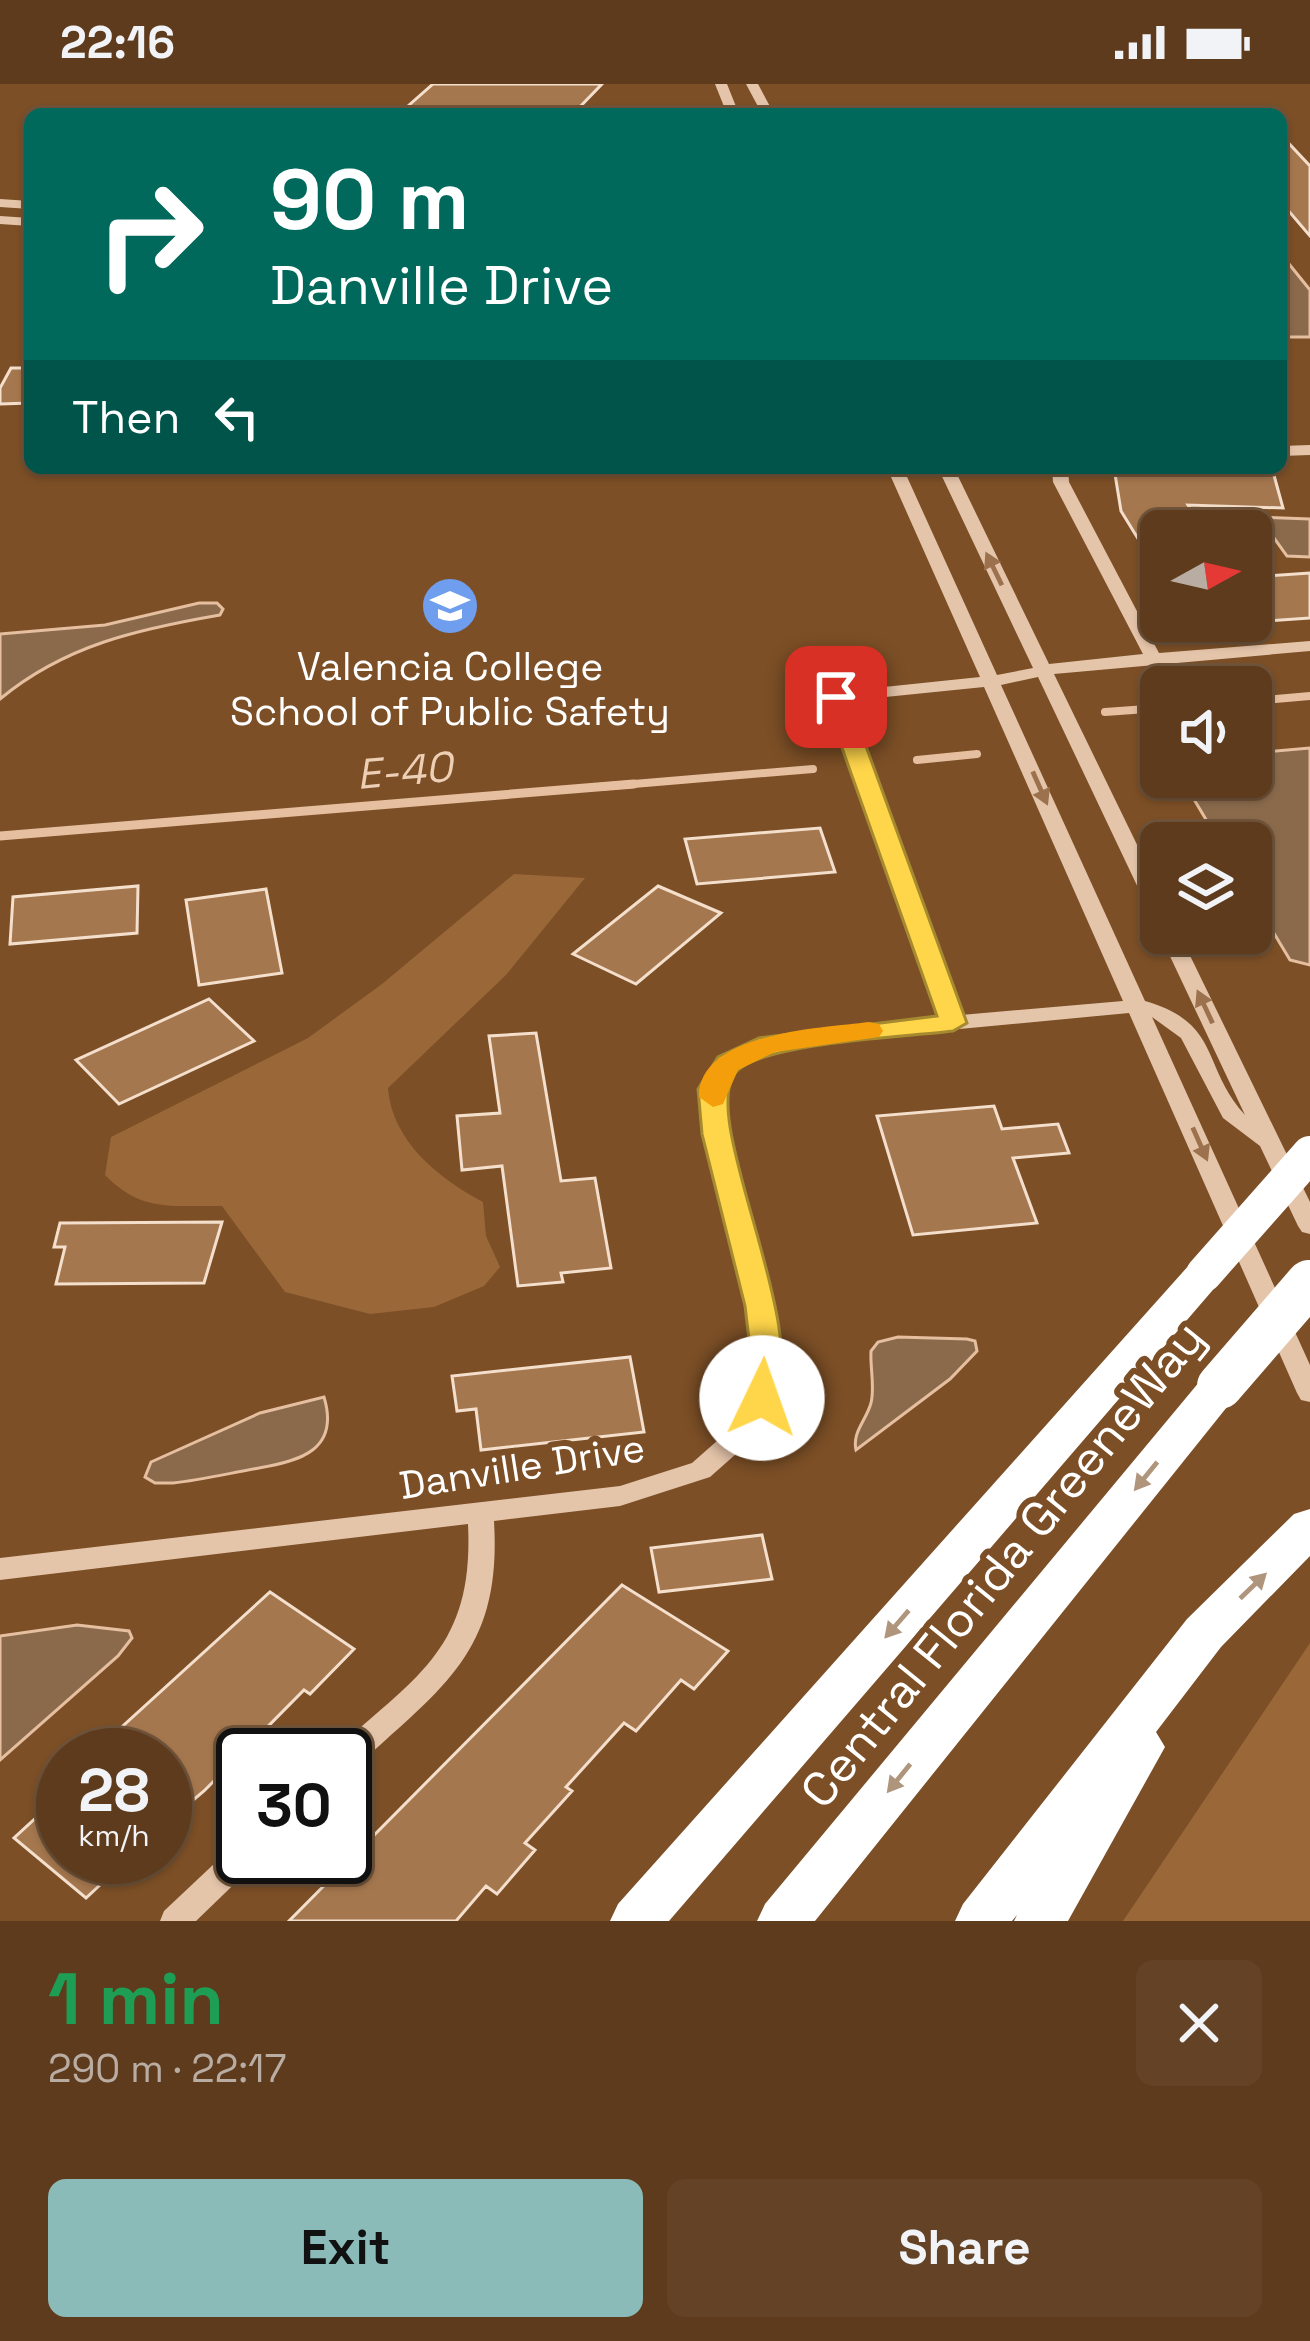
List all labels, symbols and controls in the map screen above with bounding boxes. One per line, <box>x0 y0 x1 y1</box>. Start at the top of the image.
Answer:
text: 22:16 <box>60 14 175 71</box>
text: 90 m <box>270 146 469 254</box>
icon: right <box>72 156 228 312</box>
text: Danville Drive <box>270 251 613 320</box>
icon: left <box>204 384 270 450</box>
text: Then <box>72 389 180 446</box>
north arrow <box>1140 510 1272 642</box>
map controls <box>1140 510 1272 954</box>
one-way arrow <box>984 551 1004 586</box>
school or university icon: Valencia College School of Public Safety <box>419 575 481 637</box>
place label: Valencia College School of Public Safety <box>230 642 670 736</box>
pin <box>785 646 887 748</box>
icon: arrive <box>803 664 869 730</box>
button: sound <box>1140 666 1272 798</box>
water label: E-40 <box>354 740 458 801</box>
one-way arrow <box>1031 771 1051 806</box>
button: layers <box>1140 822 1272 954</box>
one-way arrow <box>1195 989 1215 1024</box>
one-way arrow <box>1190 1127 1210 1162</box>
street label: Central Florida GreeneWay <box>787 1309 1218 1820</box>
position arrow <box>699 1335 825 1461</box>
street label: Danville Drive <box>396 1423 648 1510</box>
one-way arrow <box>1134 1461 1160 1492</box>
one-way arrow <box>1239 1572 1267 1600</box>
one-way arrow <box>884 1609 911 1638</box>
speed limit sign: 30 <box>216 1728 372 1884</box>
text: 28 <box>78 1752 150 1829</box>
one-way arrow <box>887 1763 913 1794</box>
text: km/h <box>78 1816 150 1855</box>
text: 1 min <box>48 1953 224 2045</box>
button: close <box>1136 1960 1262 2086</box>
text: 290 m · 22:17 <box>48 2044 286 2093</box>
button: Exit <box>48 2179 643 2317</box>
button: Share <box>667 2179 1262 2317</box>

